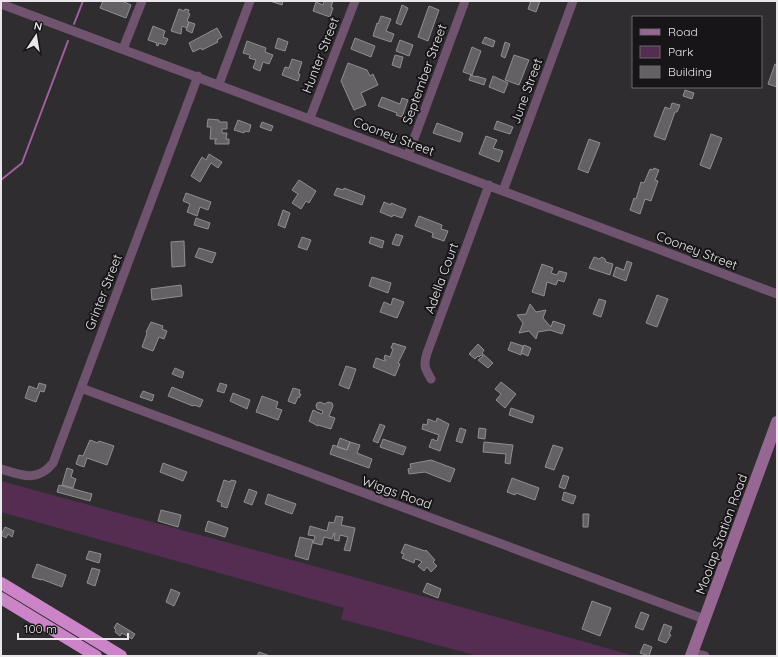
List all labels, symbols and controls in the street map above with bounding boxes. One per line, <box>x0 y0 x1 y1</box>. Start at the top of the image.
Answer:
street label: Hunter Street <box>298 15 342 95</box>
north arrow <box>16 16 56 56</box>
legend <box>632 16 762 88</box>
text: N <box>33 19 43 34</box>
street label: September Street <box>398 22 450 126</box>
text: Road <box>668 24 698 39</box>
text: Park <box>668 44 693 59</box>
street label: June Street <box>507 56 545 126</box>
text: Building <box>668 64 712 79</box>
street label: Cooney Street <box>351 113 437 159</box>
street label: Cooney Street <box>654 227 740 273</box>
street label: Adella Court <box>421 240 461 316</box>
street label: Grinter Street <box>81 252 125 332</box>
street label: Wiggs Road <box>360 472 434 512</box>
street label: Moolap Station Road <box>692 472 750 596</box>
scale bar <box>18 615 128 641</box>
text: 100 m <box>24 621 57 636</box>

